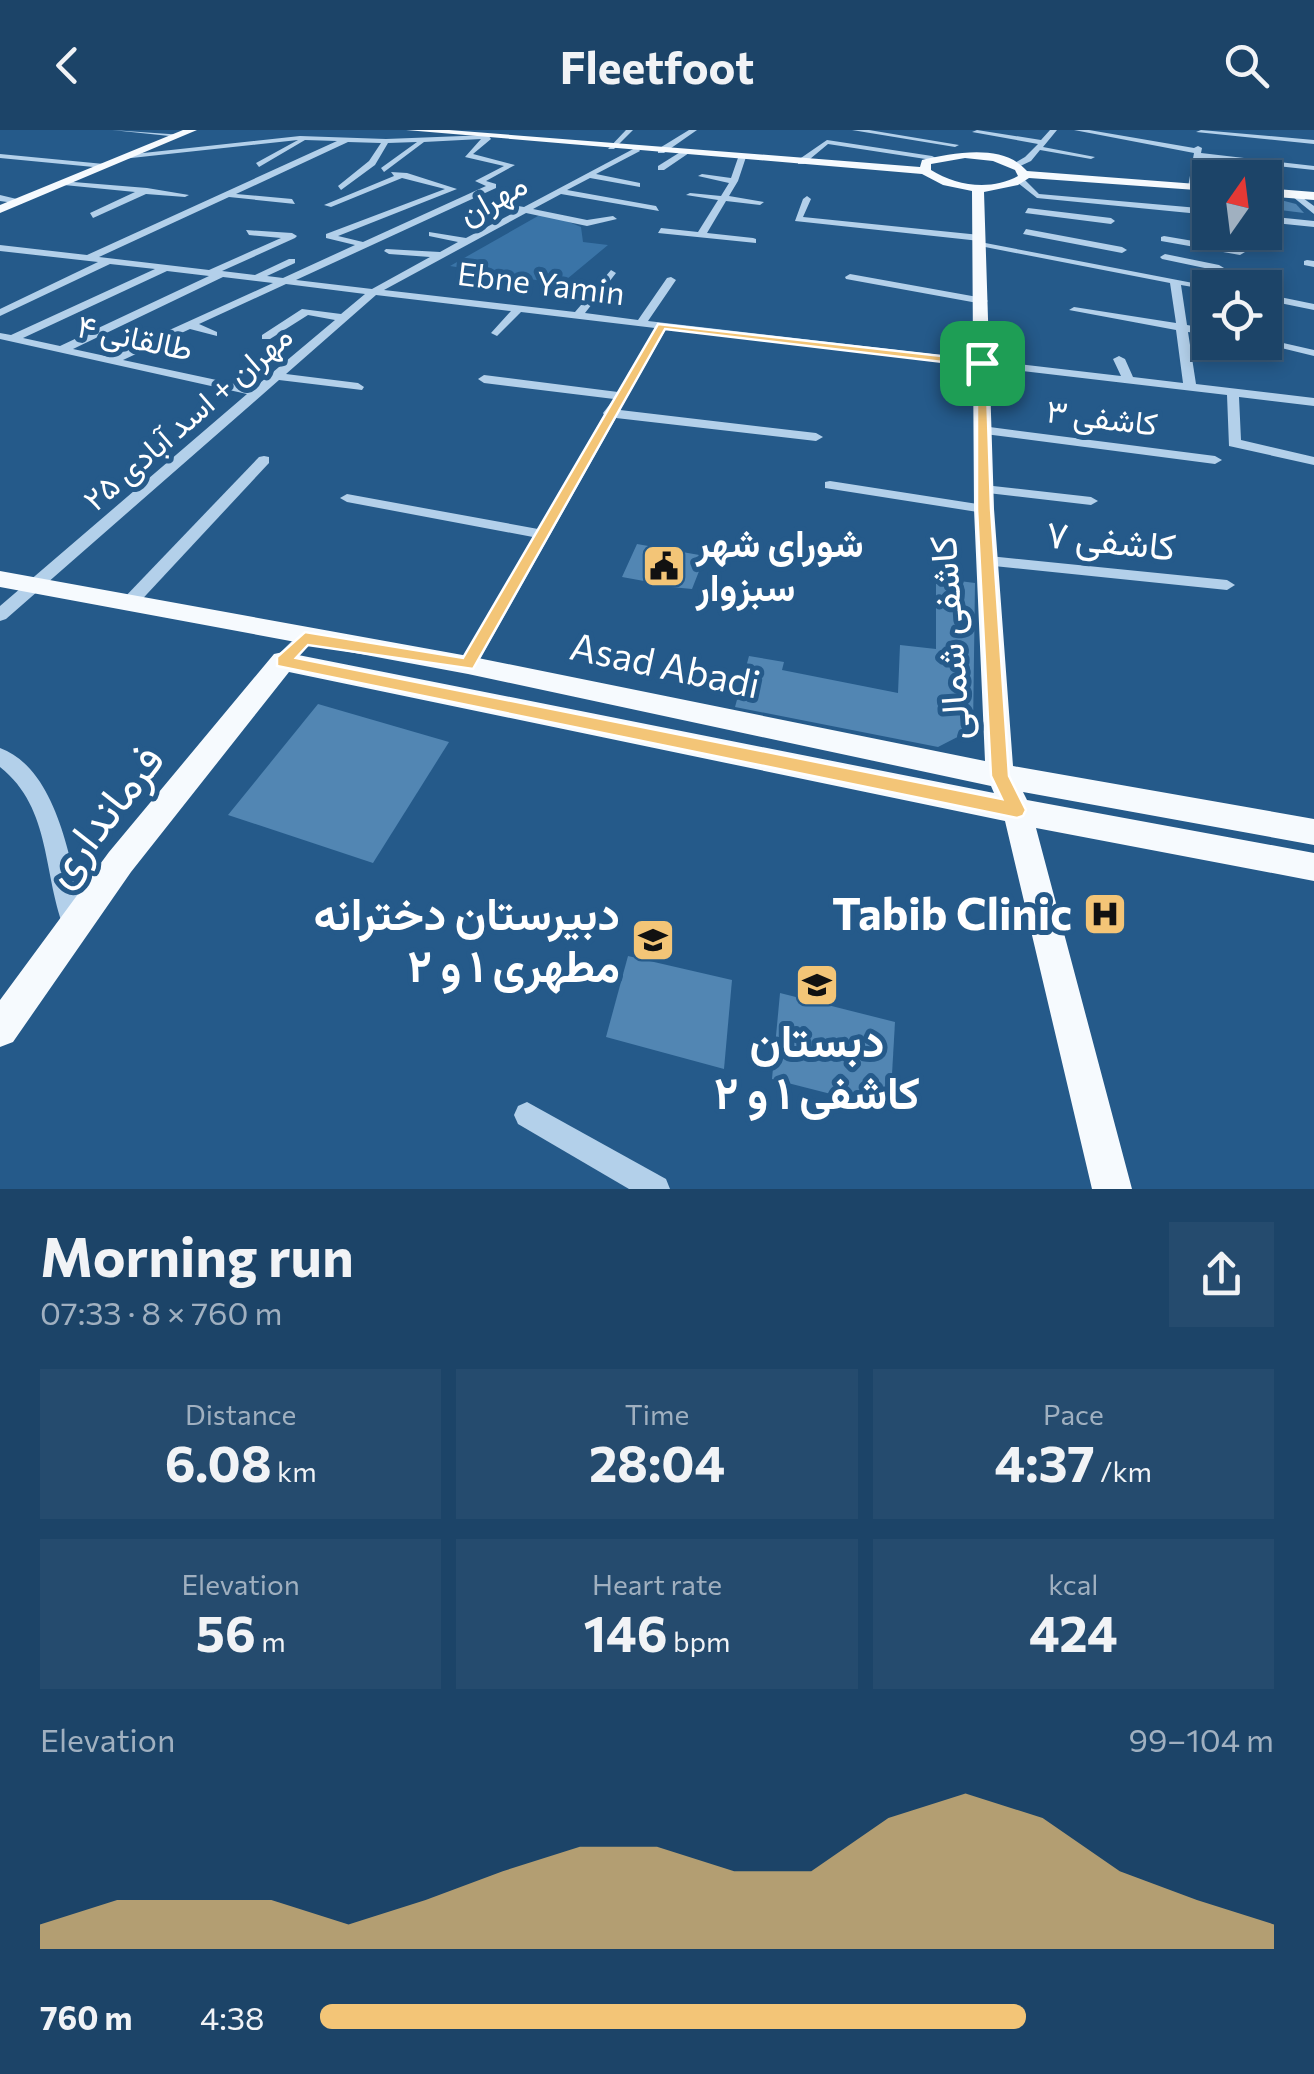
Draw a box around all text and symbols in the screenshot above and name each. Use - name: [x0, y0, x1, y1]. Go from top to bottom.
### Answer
- icon: back: [40, 38, 95, 93]
- text: Fleetfoot: [560, 38, 754, 93]
- icon: search: [1219, 38, 1274, 93]
- north arrow: [1192, 160, 1282, 250]
- map controls: [1192, 160, 1282, 360]
- street label: مهران: [451, 162, 534, 234]
- street label: Ebne Yamin: [455, 252, 627, 312]
- button: locate: [1192, 270, 1282, 360]
- street label: طالقانی ۴: [74, 304, 197, 369]
- street label: مهران + اسد آبادی ۲۵: [74, 315, 301, 520]
- pin: [940, 321, 1025, 406]
- icon: arrive: [955, 336, 1010, 391]
- street label: کاشفی ۳: [1044, 389, 1160, 444]
- street label: کاشفی ۷: [1044, 508, 1178, 571]
- place label: شورای شهر سبزوار: [695, 518, 864, 612]
- street label: کاشفی شمالی: [917, 534, 980, 742]
- public building icon: شورای شهر سبزوار: [641, 543, 687, 589]
- street label: Asad Abadi: [566, 621, 765, 707]
- street label: فرمانداری: [29, 732, 176, 897]
- place label: دبیرستان دخترانه مطهری ۱ و ۲: [313, 884, 620, 994]
- place label: Tabib Clinic: [832, 884, 1072, 939]
- hospital icon: Tabib Clinic: [1082, 891, 1128, 937]
- school or university icon: دبیرستان دخترانه مطهری ۱ و ۲: [630, 917, 676, 963]
- school or university icon: دبستان کاشفی ۱ و ۲: [794, 962, 840, 1008]
- place label: دبستان کاشفی ۱ و ۲: [714, 1011, 920, 1121]
- text: Morning run: [40, 1221, 354, 1288]
- button: share: [1169, 1222, 1274, 1327]
- text: 07:33 · 8 × 760 m: [40, 1292, 282, 1332]
- text: Distance: [185, 1397, 296, 1431]
- text: Time: [625, 1397, 689, 1431]
- text: Pace: [1043, 1397, 1104, 1431]
- text: 6.08: [165, 1431, 272, 1492]
- text: 28:04: [589, 1431, 725, 1492]
- text: 4:37: [995, 1431, 1095, 1492]
- text: km: [272, 1454, 317, 1488]
- text: /km: [1095, 1454, 1152, 1488]
- text: Elevation: [182, 1567, 300, 1601]
- text: Heart rate: [592, 1567, 722, 1601]
- text: kcal: [1048, 1567, 1098, 1601]
- text: 56: [196, 1601, 256, 1662]
- text: 146: [583, 1601, 668, 1662]
- text: 424: [1029, 1601, 1118, 1662]
- text: m: [256, 1624, 286, 1658]
- text: bpm: [668, 1624, 731, 1658]
- text: Elevation: [40, 1719, 175, 1759]
- text: 99–104 m: [1128, 1719, 1274, 1759]
- text: 760 m: [40, 1997, 132, 2037]
- text: 4:38: [200, 1997, 264, 2037]

